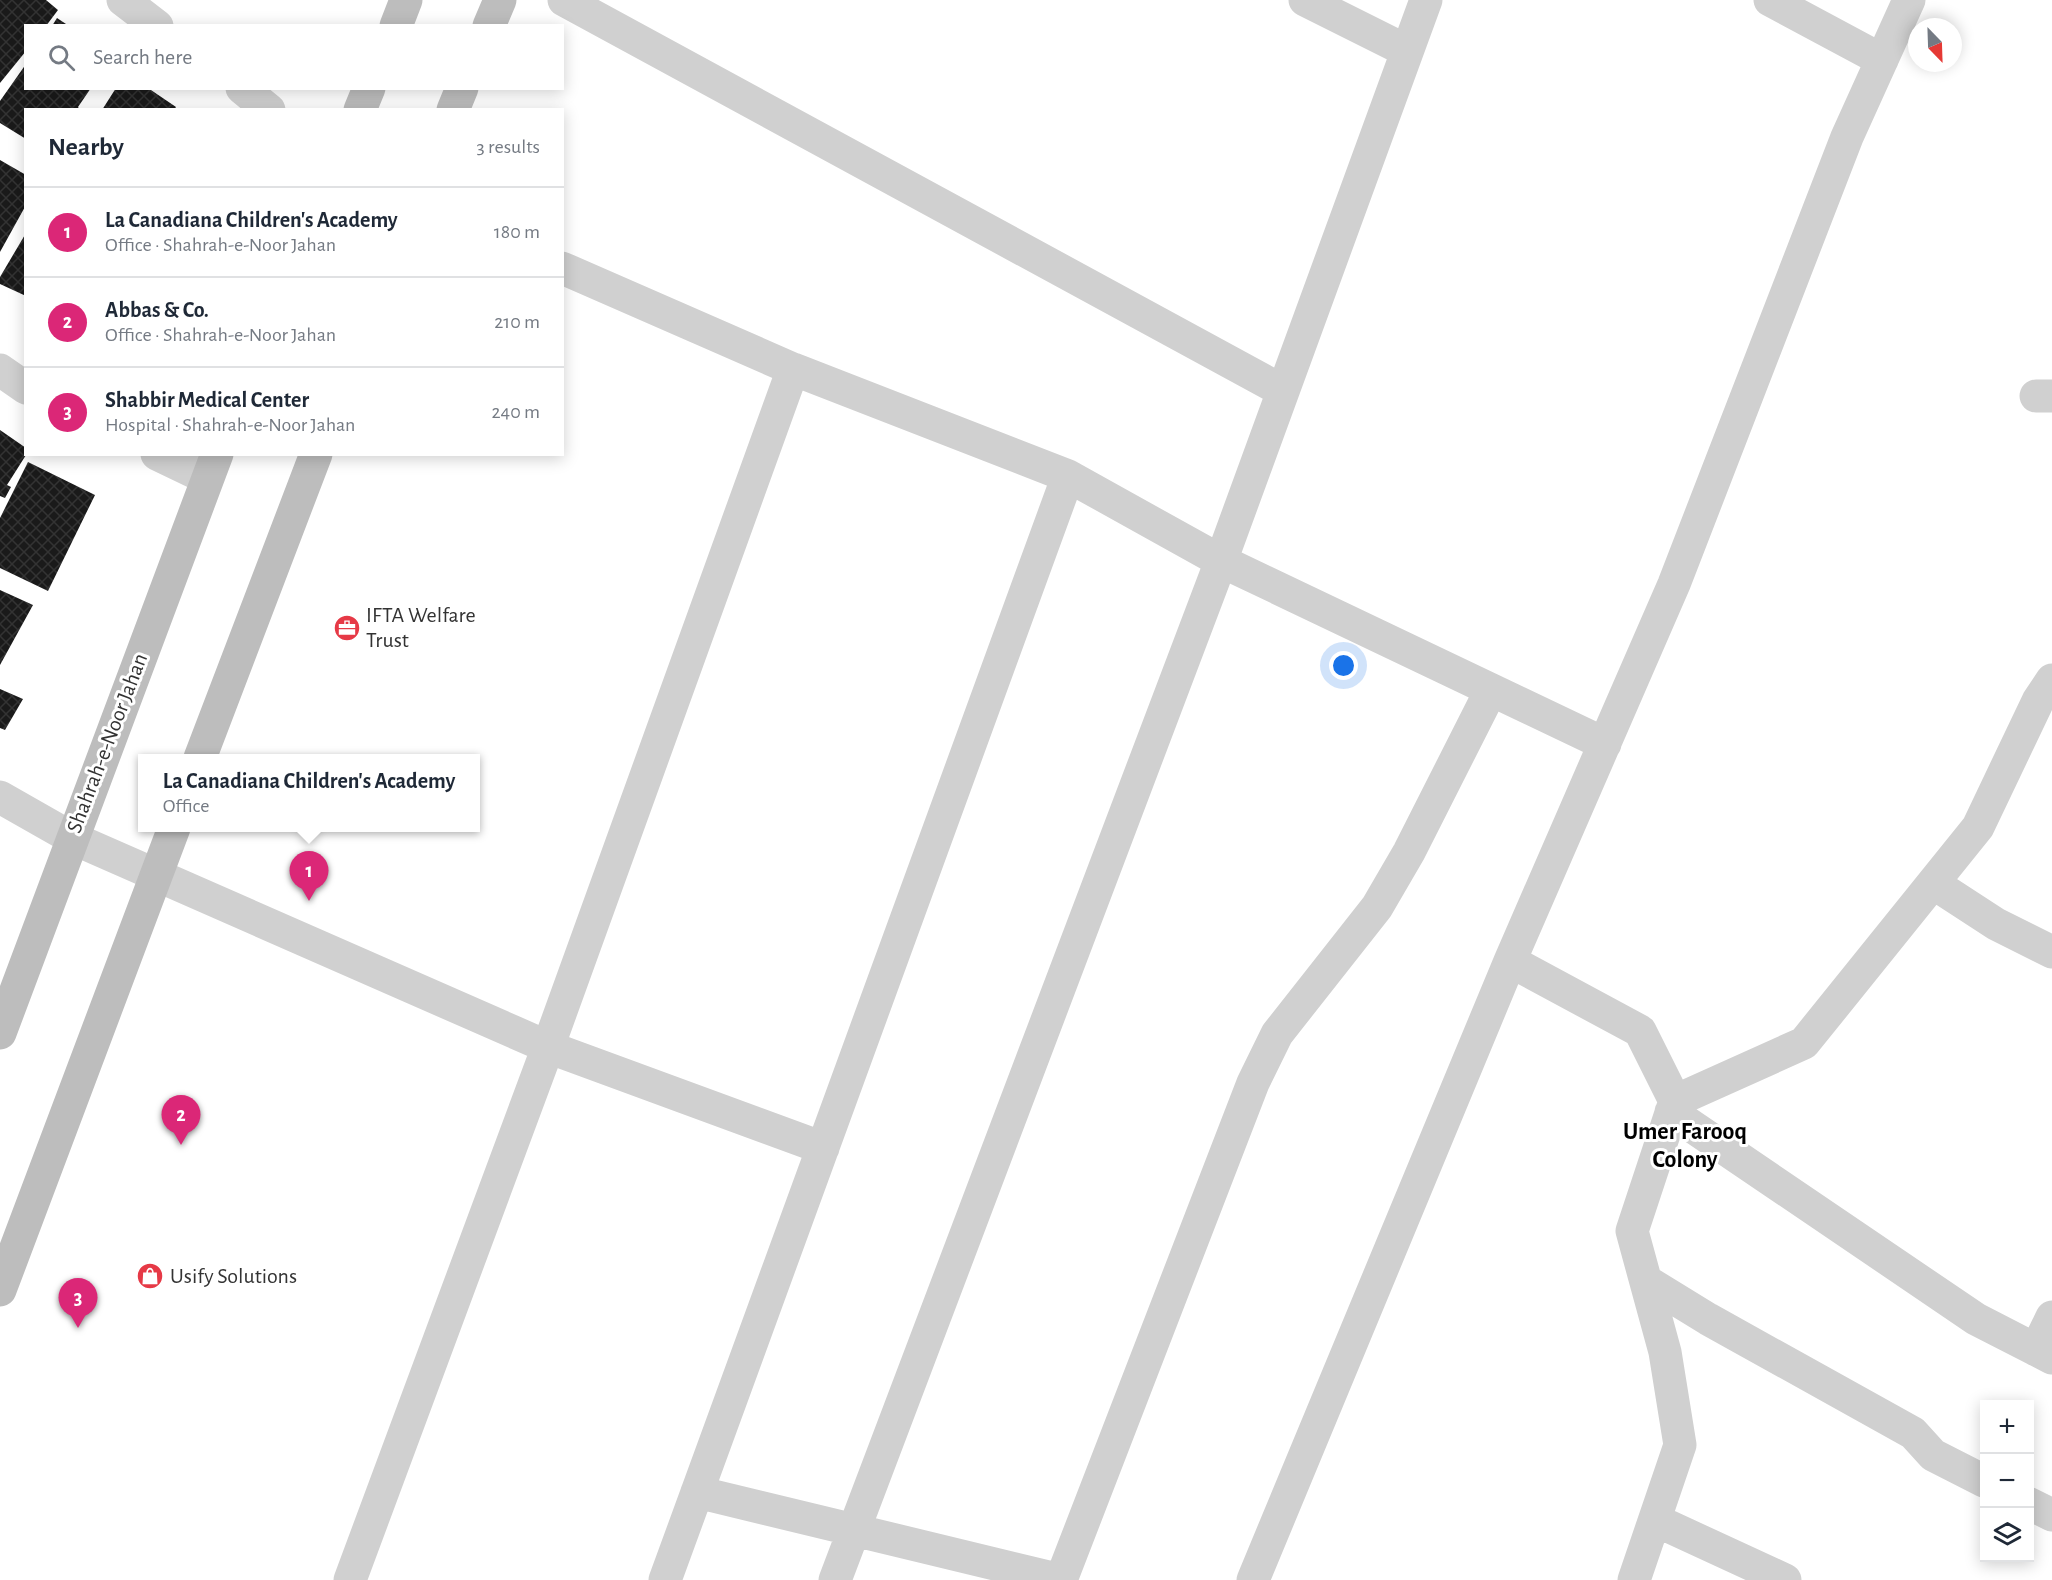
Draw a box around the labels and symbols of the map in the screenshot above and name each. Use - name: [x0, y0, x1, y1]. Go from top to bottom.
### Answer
- north arrow: [1908, 18, 1962, 72]
- place label: IFTA Welfare Trust: [366, 604, 476, 651]
- office icon: IFTA Welfare Trust: [332, 613, 362, 643]
- street label: Shahrah-e-Noor Jahan: [63, 650, 151, 836]
- your location: [1329, 651, 1358, 680]
- pin: 1: [290, 852, 328, 901]
- pin: 2: [162, 1096, 201, 1145]
- district label: Umer Farooq Colony: [1623, 1120, 1747, 1172]
- shop icon: Usify Solutions: [135, 1261, 165, 1291]
- place label: Usify Solutions: [170, 1265, 297, 1287]
- pin: 3: [58, 1278, 98, 1328]

